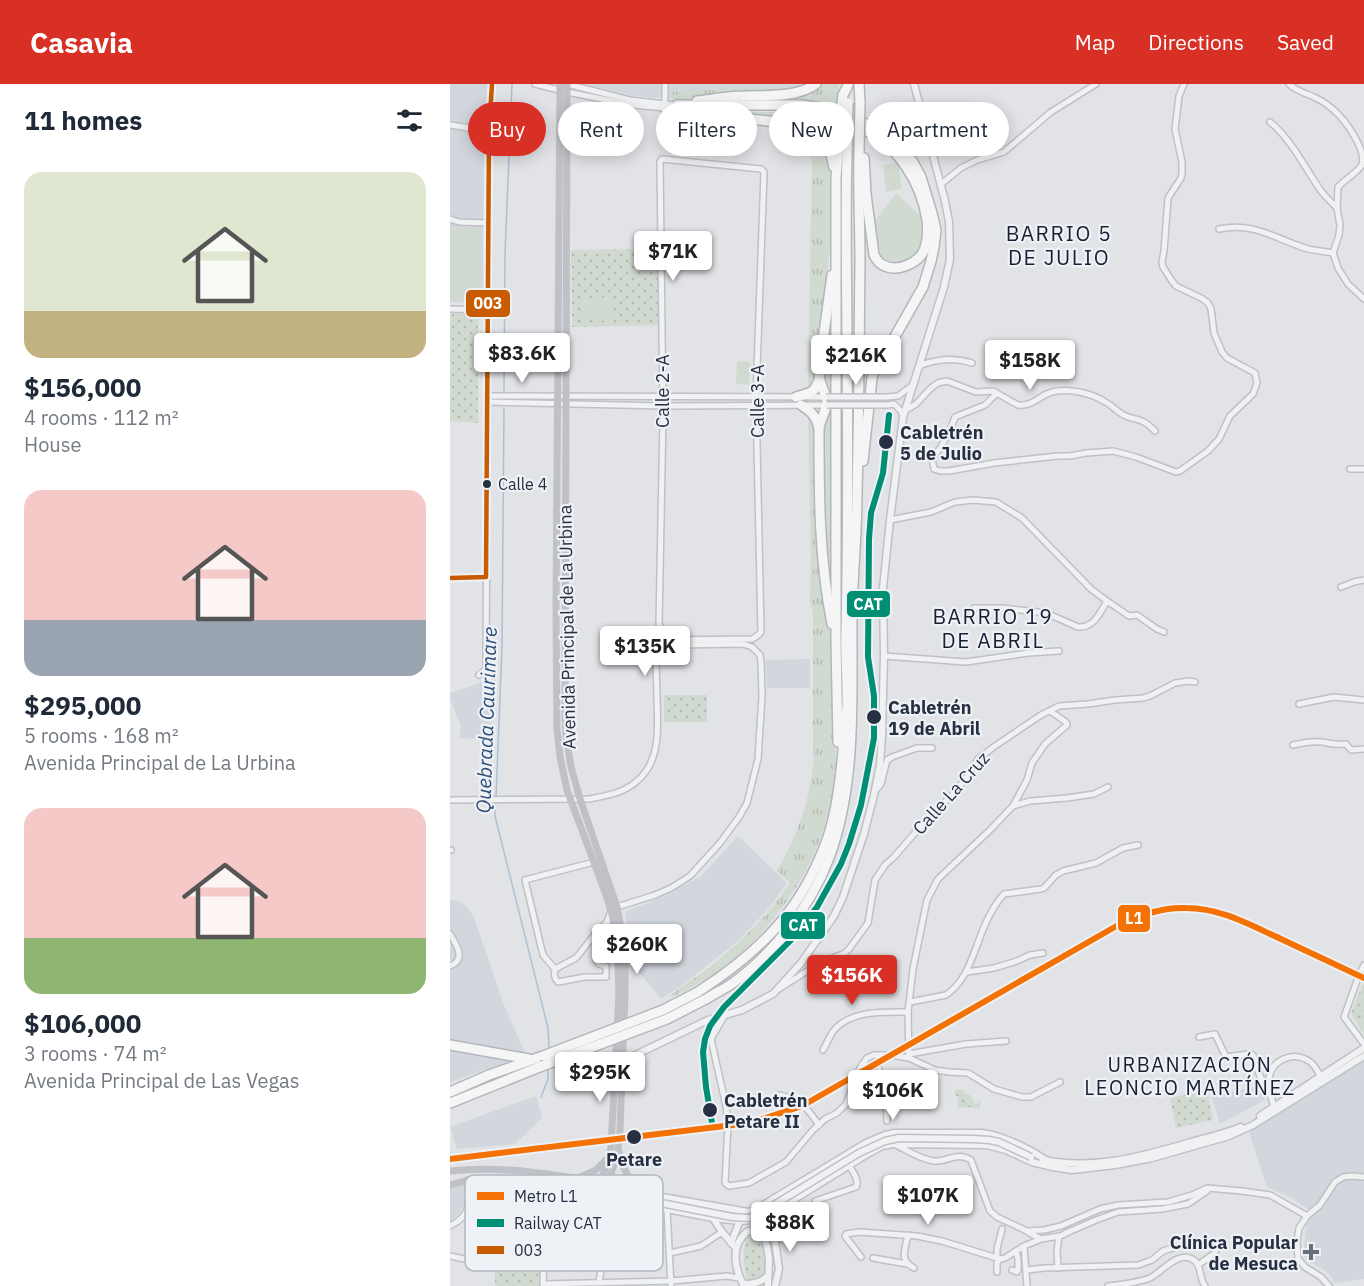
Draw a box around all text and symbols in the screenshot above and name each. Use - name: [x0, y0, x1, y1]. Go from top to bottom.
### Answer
- text: Casavia: [30, 24, 133, 61]
- text: Map: [1075, 28, 1115, 56]
- text: Directions: [1148, 28, 1244, 56]
- text: Saved: [1277, 28, 1334, 56]
- chip: Buy: [468, 102, 546, 156]
- chip: Rent: [558, 102, 644, 156]
- chip: Filters: [656, 102, 757, 156]
- chip: New: [769, 102, 854, 156]
- chip: Apartment: [866, 102, 1009, 156]
- text: 11 homes: [24, 103, 142, 137]
- icon: filters: [393, 104, 426, 137]
- icon: home: [171, 211, 279, 319]
- district label: BARRIO 5 DE JULIO: [1006, 219, 1112, 271]
- pin: $71K: [637, 231, 709, 282]
- text: $71K: [648, 237, 698, 264]
- line badge: 003: [465, 289, 511, 318]
- text: 003: [474, 293, 502, 313]
- pin: $83.6K: [473, 333, 571, 384]
- pin: $216K: [814, 335, 898, 386]
- text: $83.6K: [488, 339, 556, 366]
- pin: $158K: [988, 340, 1072, 391]
- text: $216K: [825, 341, 887, 368]
- text: $158K: [999, 346, 1061, 373]
- street label: Calle 2-A: [651, 354, 674, 428]
- street label: Calle 3-A: [746, 364, 769, 438]
- text: $156,000: [24, 370, 141, 404]
- text: 4 rooms · 112 m²: [24, 404, 179, 431]
- place label: Cabletrén 5 de Julio: [900, 421, 983, 465]
- text: House: [24, 431, 81, 458]
- marker: Cabletrén 5 de Julio: [877, 433, 895, 451]
- place label: Calle 4: [498, 474, 547, 494]
- marker: Calle 4: [481, 478, 493, 490]
- street label: Avenida Principal de La Urbina: [553, 504, 581, 749]
- icon: home: [171, 529, 279, 637]
- line badge: CAT: [846, 590, 891, 618]
- text: CAT: [853, 594, 883, 614]
- district label: BARRIO 19 DE ABRIL: [933, 602, 1053, 654]
- water label: Quebrada Caurimare: [469, 626, 503, 814]
- pin: $135K: [603, 626, 687, 677]
- text: $135K: [614, 632, 676, 659]
- text: $295,000: [24, 688, 141, 722]
- place label: Cabletrén 19 de Abril: [888, 696, 981, 740]
- marker: Cabletrén 19 de Abril: [865, 708, 883, 726]
- text: 5 rooms · 168 m²: [24, 722, 179, 749]
- street label: Calle La Cruz: [908, 747, 994, 839]
- text: Avenida Principal de La Urbina: [24, 749, 296, 776]
- icon: home: [171, 847, 279, 955]
- line badge: L1: [1117, 904, 1151, 933]
- text: L1: [1125, 908, 1143, 928]
- line badge: CAT: [780, 911, 826, 940]
- text: CAT: [788, 915, 818, 935]
- pin: $260K: [595, 924, 679, 975]
- text: $260K: [606, 930, 668, 957]
- pin: $156K: [810, 955, 894, 1006]
- text: $156K: [821, 961, 883, 988]
- text: $106,000: [24, 1006, 141, 1040]
- text: 3 rooms · 74 m²: [24, 1040, 167, 1067]
- district label: URBANIZACIÓN LEONCIO MARTÍNEZ: [1084, 1051, 1296, 1101]
- pin: $295K: [558, 1052, 642, 1103]
- text: $295K: [569, 1058, 631, 1085]
- text: Avenida Principal de Las Vegas: [24, 1067, 299, 1094]
- pin: $106K: [851, 1070, 935, 1121]
- text: $106K: [862, 1076, 924, 1103]
- place label: Cabletrén Petare II: [724, 1089, 807, 1133]
- marker: Cabletrén Petare II: [701, 1101, 719, 1119]
- marker: Petare: [625, 1128, 643, 1146]
- place label: Petare: [606, 1148, 662, 1171]
- legend: [465, 1175, 663, 1271]
- pin: $107K: [886, 1175, 970, 1226]
- text: $107K: [897, 1181, 959, 1208]
- text: Metro L1: [514, 1186, 578, 1206]
- pin: $88K: [754, 1202, 826, 1253]
- text: $88K: [765, 1208, 815, 1235]
- text: Railway CAT: [514, 1213, 602, 1233]
- place label: Clínica Popular de Mesuca: [1170, 1231, 1298, 1275]
- text: 003: [514, 1240, 543, 1260]
- marker: Clínica Popular de Mesuca: [1302, 1243, 1320, 1261]

